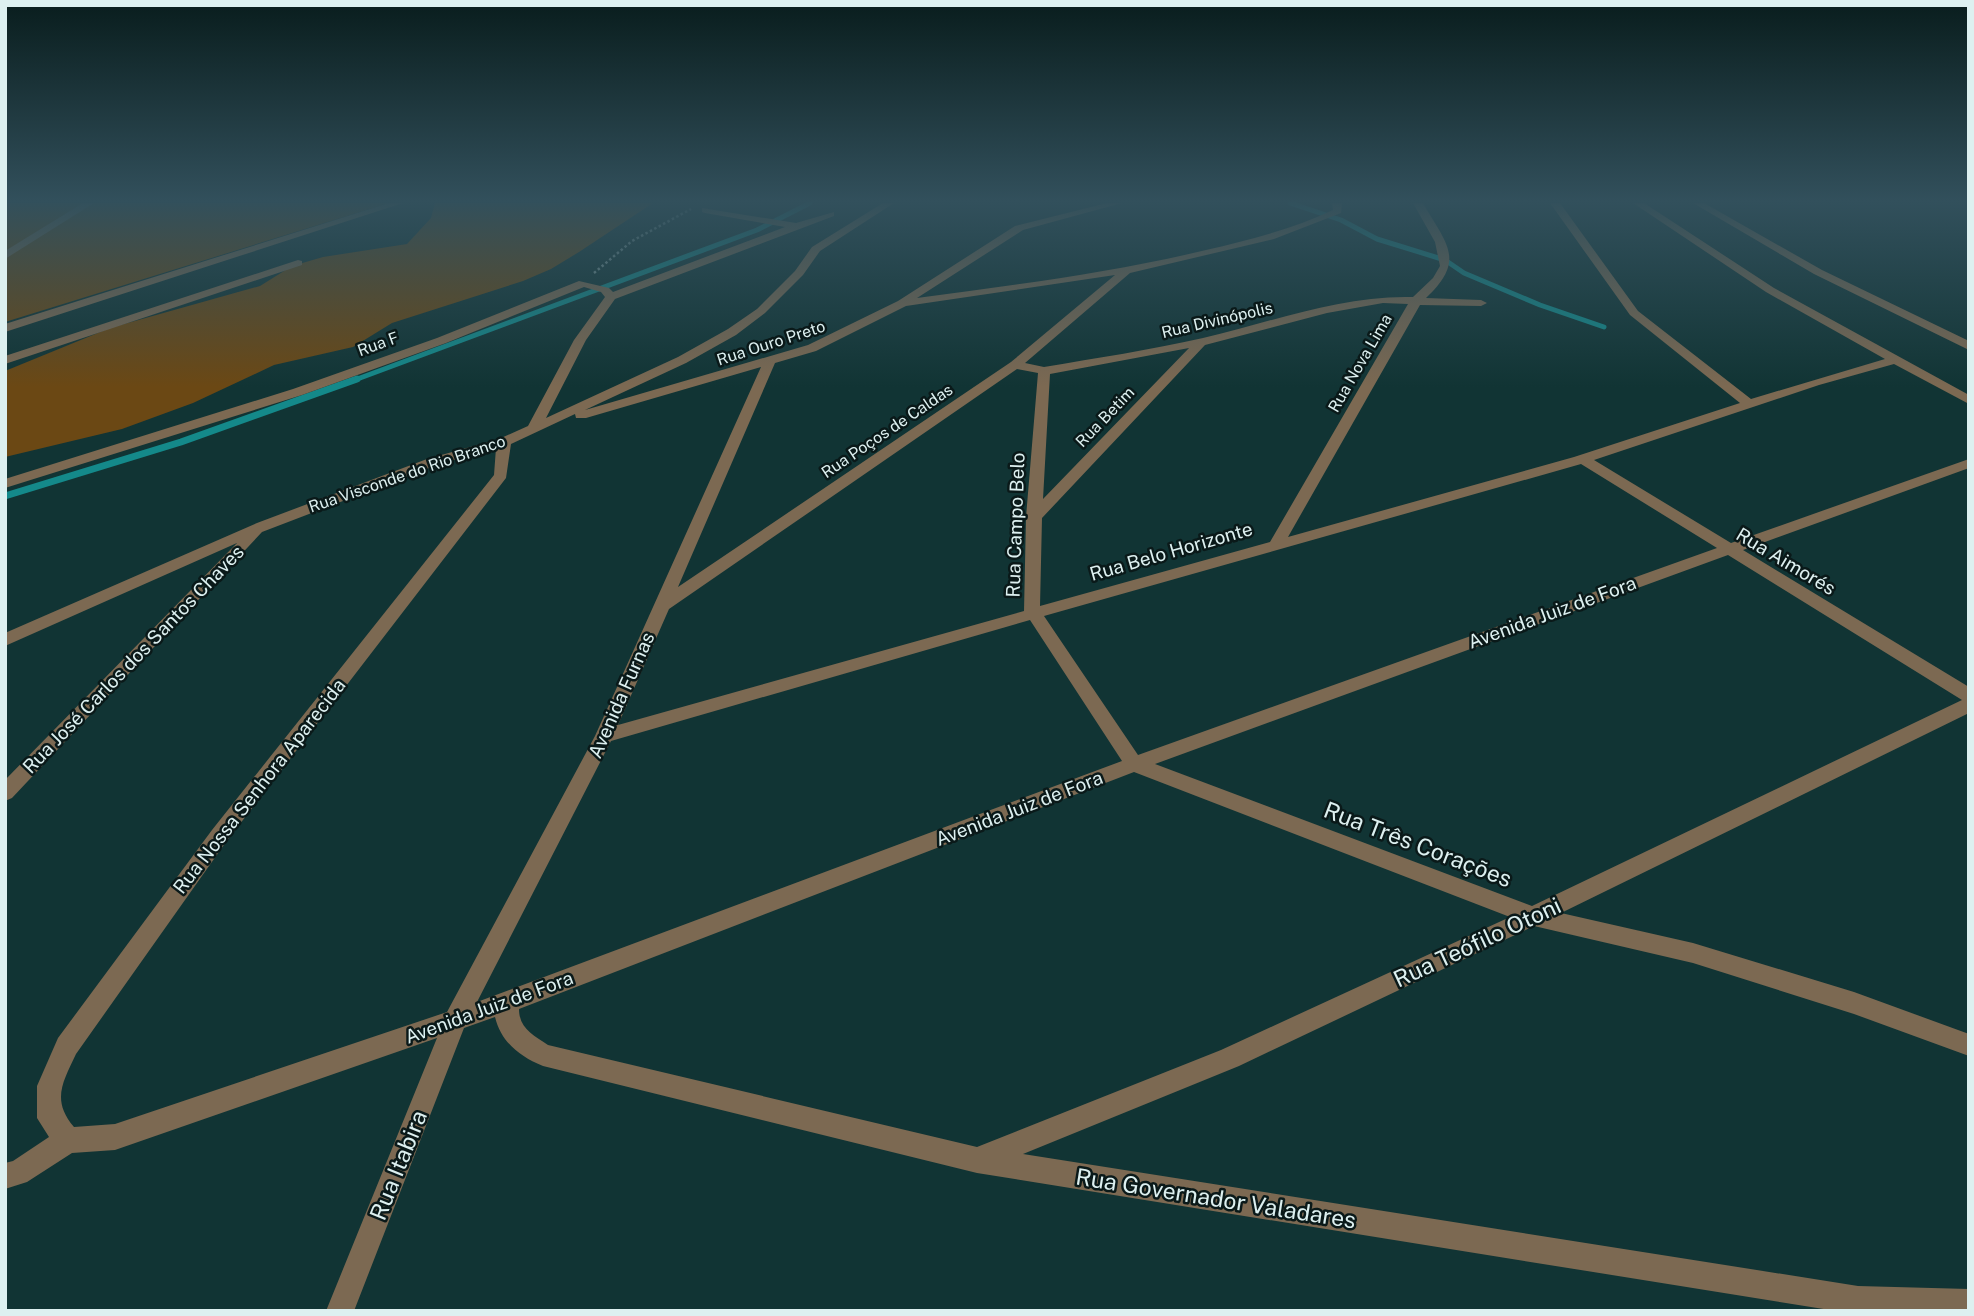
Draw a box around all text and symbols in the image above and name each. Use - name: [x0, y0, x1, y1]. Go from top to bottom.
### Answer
- street label: Rua Divinópolis: [1160, 298, 1274, 342]
- street label: Rua Nova Lima: [1324, 311, 1396, 415]
- street label: Rua Ouro Preto: [714, 317, 828, 369]
- street label: Rua F: [355, 328, 401, 360]
- street label: Rua Poços de Caldas: [818, 380, 956, 482]
- street label: Rua Betim: [1072, 383, 1138, 451]
- street label: Rua Visconde do Rio Branco: [306, 431, 508, 517]
- street label: Rua Campo Belo: [1001, 452, 1029, 598]
- street label: Rua Belo Horizonte: [1087, 517, 1255, 585]
- street label: Rua Aimorés: [1732, 523, 1840, 599]
- street label: Rua José Carlos dos Santos Chaves: [18, 540, 248, 778]
- street label: Avenida Juiz de Fora: [1465, 571, 1639, 653]
- street label: Avenida Furnas: [583, 629, 659, 761]
- street label: Rua Nossa Senhora Aparecida: [168, 674, 350, 898]
- street label: Avenida Juiz de Fora: [932, 766, 1106, 850]
- street label: Rua Três Corações: [1320, 796, 1516, 892]
- street label: Rua Teófilo Otoni: [1389, 891, 1565, 993]
- street label: Avenida Juiz de Fora: [402, 966, 576, 1048]
- street label: Rua Itabira: [364, 1106, 432, 1224]
- street label: Rua Governador Valadares: [1074, 1163, 1358, 1233]

